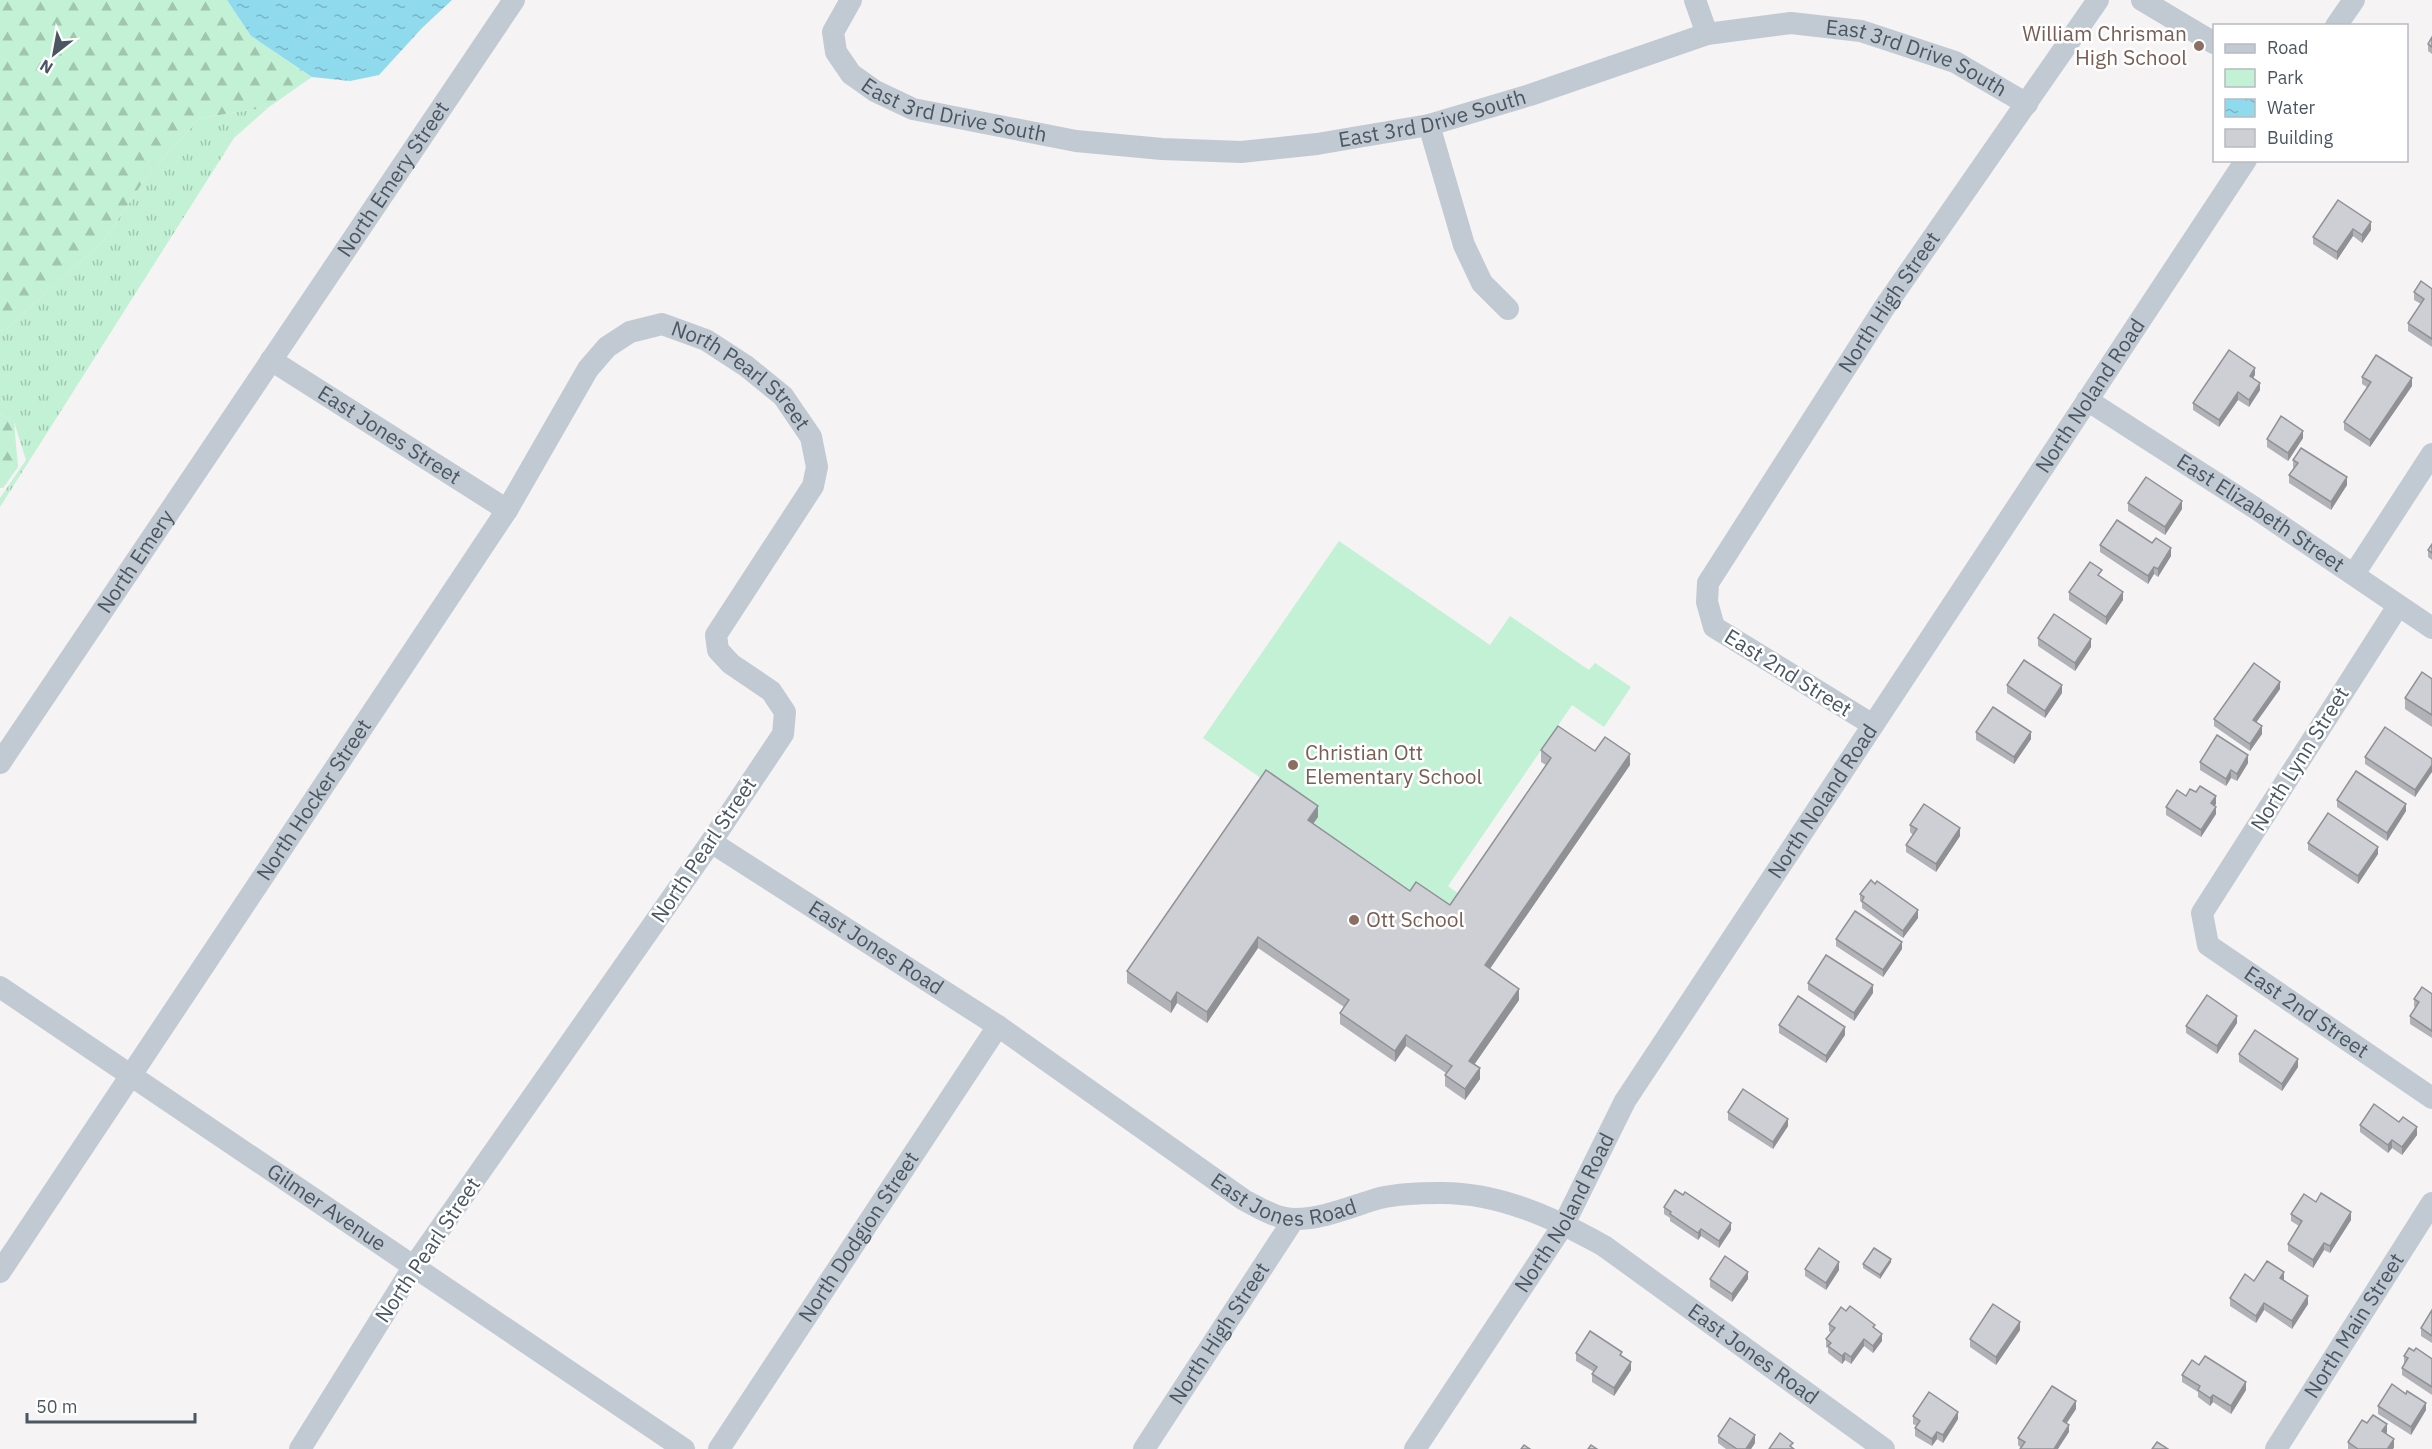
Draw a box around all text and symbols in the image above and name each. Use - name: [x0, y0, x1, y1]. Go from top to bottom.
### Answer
- street label: East 3rd Drive South: [1824, 12, 2012, 102]
- place label: William Chrisman High School: [2022, 19, 2187, 71]
- north arrow: [24, 24, 84, 84]
- legend: [2213, 24, 2408, 162]
- text: Road: [2267, 36, 2308, 59]
- marker: William Chrisman High School: [2192, 39, 2206, 53]
- text: N: [36, 55, 56, 78]
- text: Park: [2267, 66, 2304, 89]
- street label: East 3rd Drive South: [856, 71, 1049, 148]
- street label: East 3rd Drive South: [1336, 82, 1529, 153]
- street label: North Emery Street: [330, 95, 455, 262]
- text: Water: [2267, 96, 2316, 119]
- text: Building: [2267, 126, 2334, 149]
- street label: North High Street: [1831, 226, 1946, 378]
- street label: North Noland Road: [2028, 313, 2151, 478]
- street label: North Pearl Street: [668, 314, 817, 435]
- street label: East Jones Street: [313, 378, 467, 490]
- street label: East Elizabeth Street: [2172, 446, 2350, 578]
- street label: North Emery: [90, 503, 180, 618]
- street label: East 2nd Street: [1720, 622, 1857, 722]
- street label: North Lynn Street: [2243, 681, 2355, 836]
- street label: North Hocker Street: [249, 713, 377, 886]
- street label: North Noland Road: [1761, 718, 1883, 884]
- place label: Christian Ott Elementary School: [1305, 738, 1482, 790]
- marker: Christian Ott Elementary School: [1286, 758, 1300, 772]
- street label: North Pearl Street: [644, 771, 762, 928]
- street label: East Jones Road: [804, 893, 949, 1001]
- place label: Ott School: [1366, 905, 1465, 933]
- marker: Ott School: [1347, 913, 1361, 927]
- street label: East 2nd Street: [2239, 959, 2375, 1064]
- street label: North Noland Road: [1507, 1128, 1620, 1298]
- street label: North Dodgion Street: [791, 1145, 925, 1327]
- street label: Gilmer Avenue: [262, 1156, 392, 1257]
- street label: East Jones Road: [1206, 1166, 1360, 1232]
- street label: North Pearl Street: [368, 1171, 486, 1328]
- street label: North Main Street: [2297, 1247, 2410, 1403]
- street label: North High Street: [1162, 1256, 1275, 1409]
- street label: East Jones Road: [1683, 1296, 1825, 1410]
- scale bar: [27, 1386, 195, 1424]
- text: 50 m: [36, 1395, 78, 1418]

